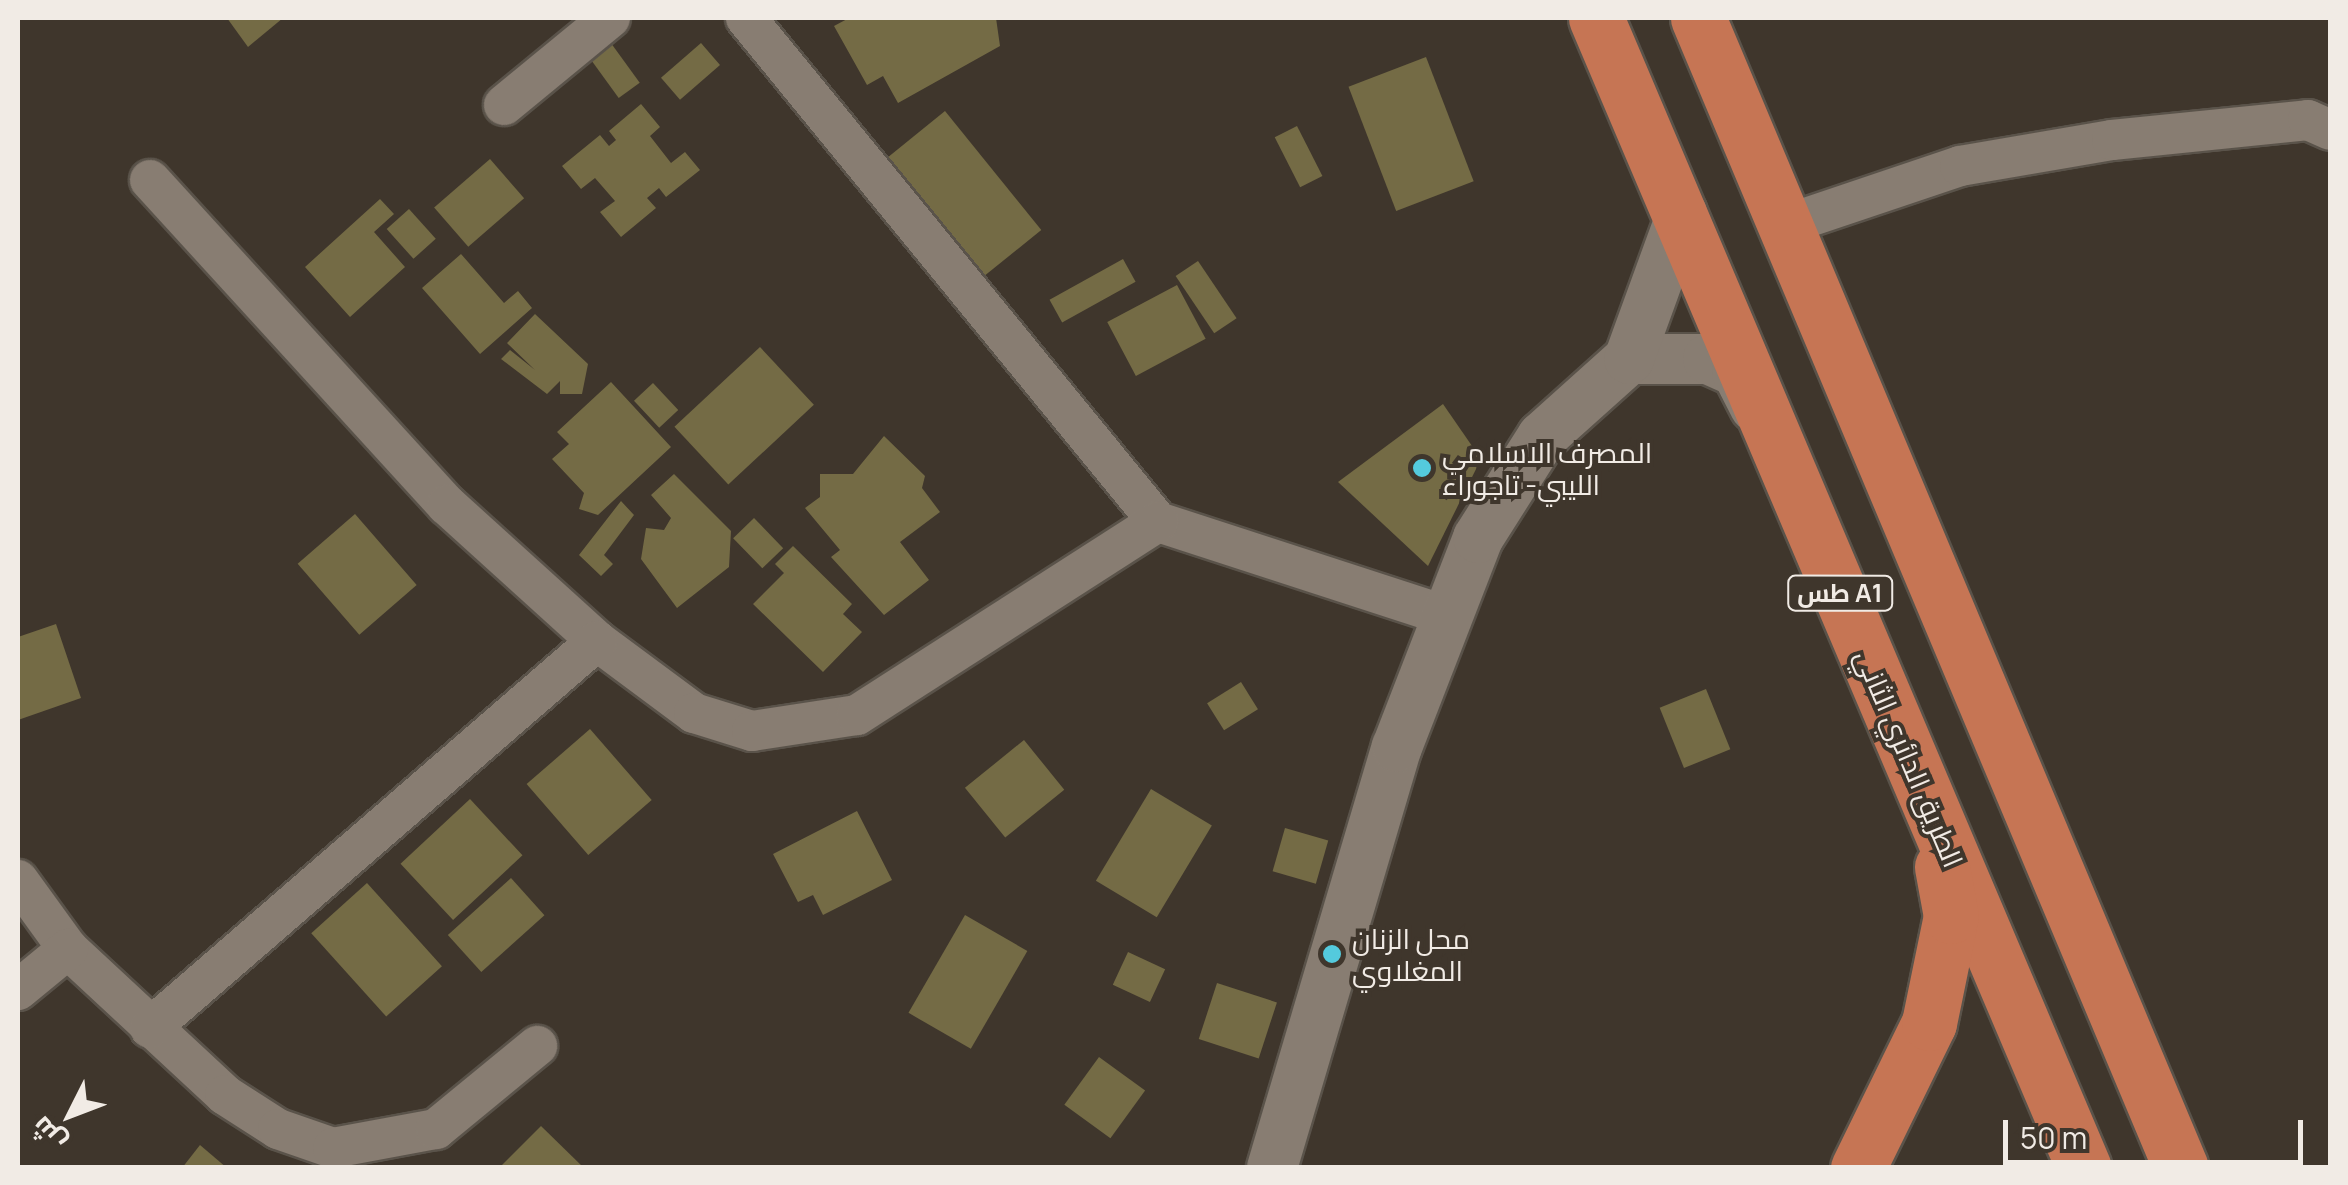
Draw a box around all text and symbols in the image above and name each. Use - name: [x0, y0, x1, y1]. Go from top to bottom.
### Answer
- place label: المصرف الاسلامي الليبي- تاجوراء: [1442, 435, 1652, 501]
- marker: المصرف الاسلامي الليبي- تاجوراء: [1411, 457, 1433, 479]
- road number: طس A1: [1785, 573, 1895, 613]
- street label: الطريق الدائري الثاني: [1849, 644, 1971, 872]
- place label: محل الزنان المغلاوي: [1352, 921, 1470, 987]
- marker: محل الزنان المغلاوي: [1321, 943, 1343, 965]
- north arrow: [20, 1065, 120, 1165]
- scale bar: [2008, 1100, 2308, 1162]
- text: ش: [22, 1109, 74, 1161]
- text: 50 m: [2020, 1117, 2087, 1158]

